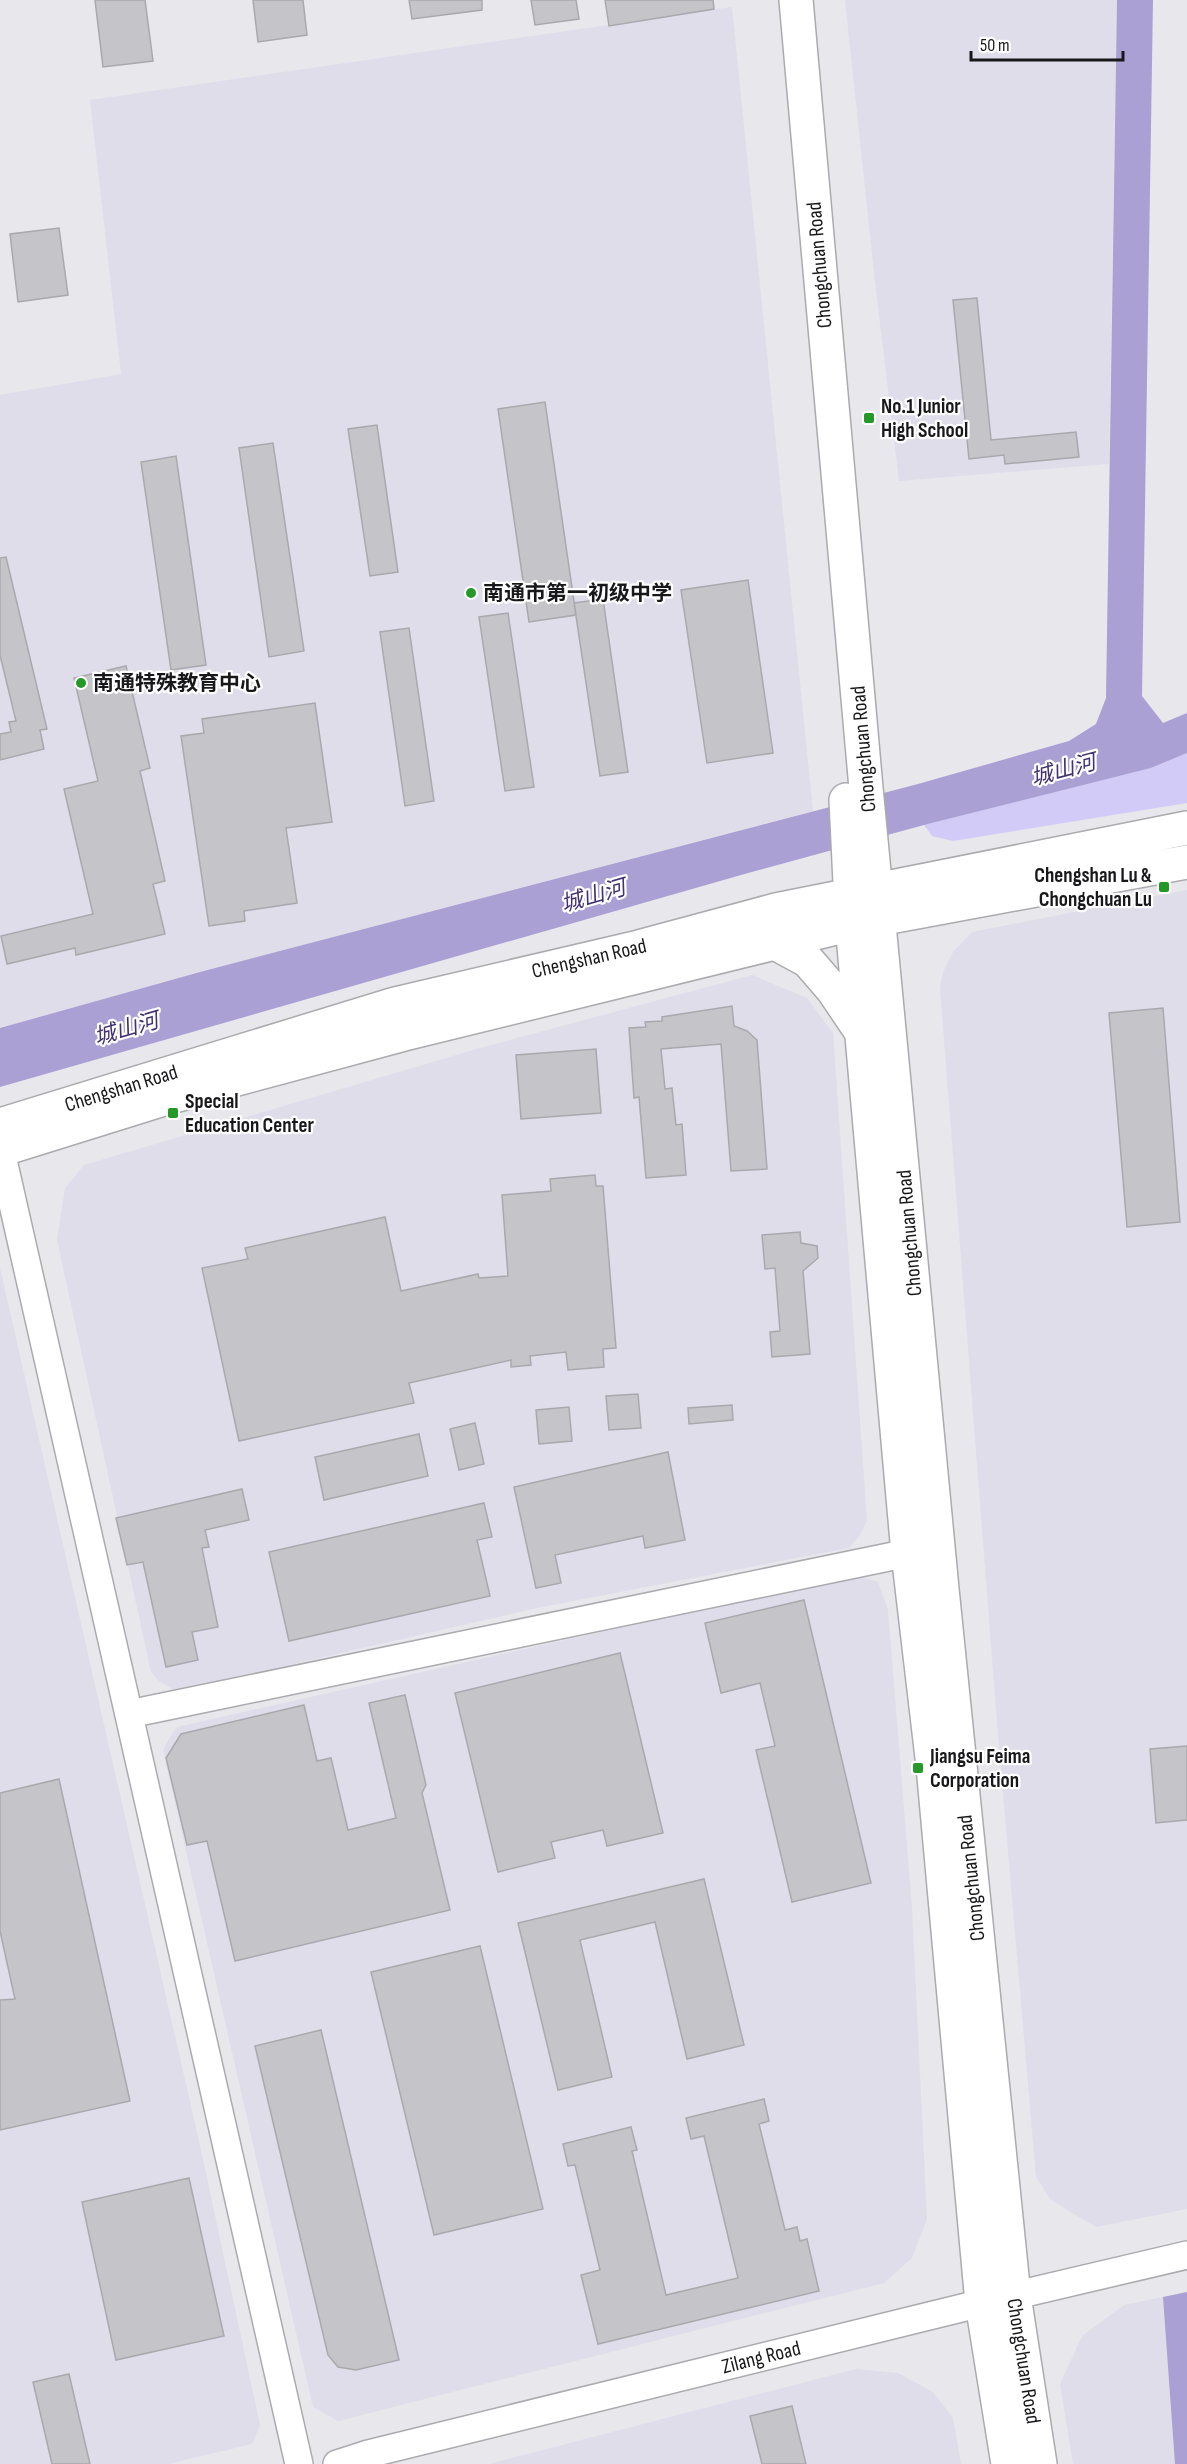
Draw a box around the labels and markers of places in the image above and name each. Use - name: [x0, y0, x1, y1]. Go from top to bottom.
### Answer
- place label: No.1 Junior High School: [881, 394, 968, 443]
- marker: No.1 Junior High School: [862, 411, 876, 425]
- place label: 南通市第一初级中学: [483, 581, 672, 606]
- marker: 南通市第一初级中学: [464, 586, 478, 600]
- place label: 南通特殊教育中心: [93, 671, 261, 696]
- marker: 南通特殊教育中心: [74, 676, 88, 690]
- place label: Chengshan Lu & Chongchuan Lu: [1034, 863, 1152, 912]
- marker: Chengshan Lu & Chongchuan Lu: [1157, 880, 1171, 894]
- place label: Special Education Center: [185, 1089, 314, 1138]
- marker: Special Education Center: [166, 1106, 180, 1120]
- place label: Jiangsu Feima Corporation: [929, 1744, 1030, 1793]
- marker: Jiangsu Feima Corporation: [911, 1761, 925, 1775]

